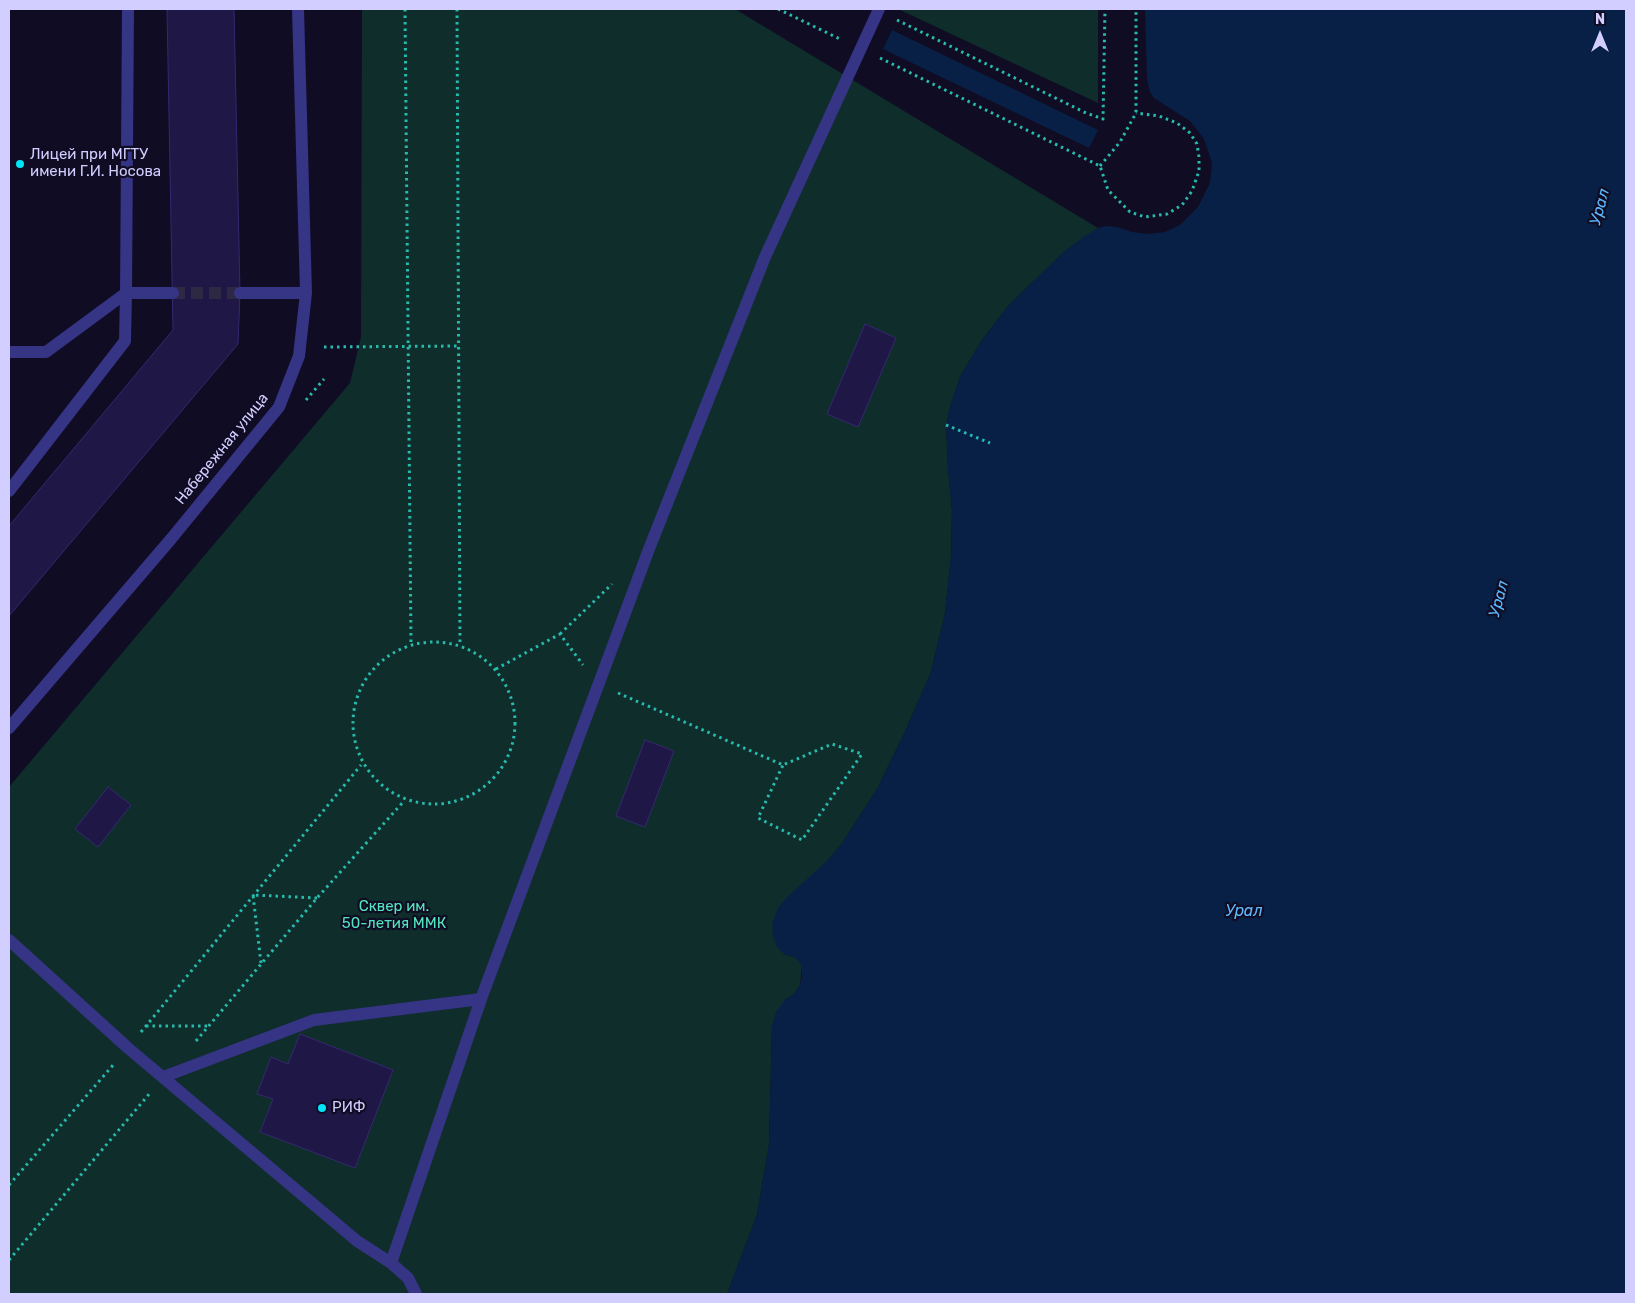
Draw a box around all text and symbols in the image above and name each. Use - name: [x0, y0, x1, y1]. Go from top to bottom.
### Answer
- north arrow: [1575, 10, 1625, 60]
- text: N: [1595, 11, 1605, 28]
- place label: Лицей при МГТУ имени Г.И. Носова: [30, 146, 161, 181]
- marker: Лицей при МГТУ имени Г.И. Носова: [14, 158, 26, 170]
- water label: Урал: [1586, 187, 1614, 227]
- street label: Набережная улица: [172, 390, 272, 508]
- water label: Урал: [1485, 579, 1513, 619]
- park label: Сквер им. 50-летия ММК: [342, 898, 446, 933]
- water label: Урал: [1226, 901, 1262, 921]
- place label: РИФ: [332, 1099, 366, 1117]
- marker: РИФ: [316, 1102, 328, 1114]

